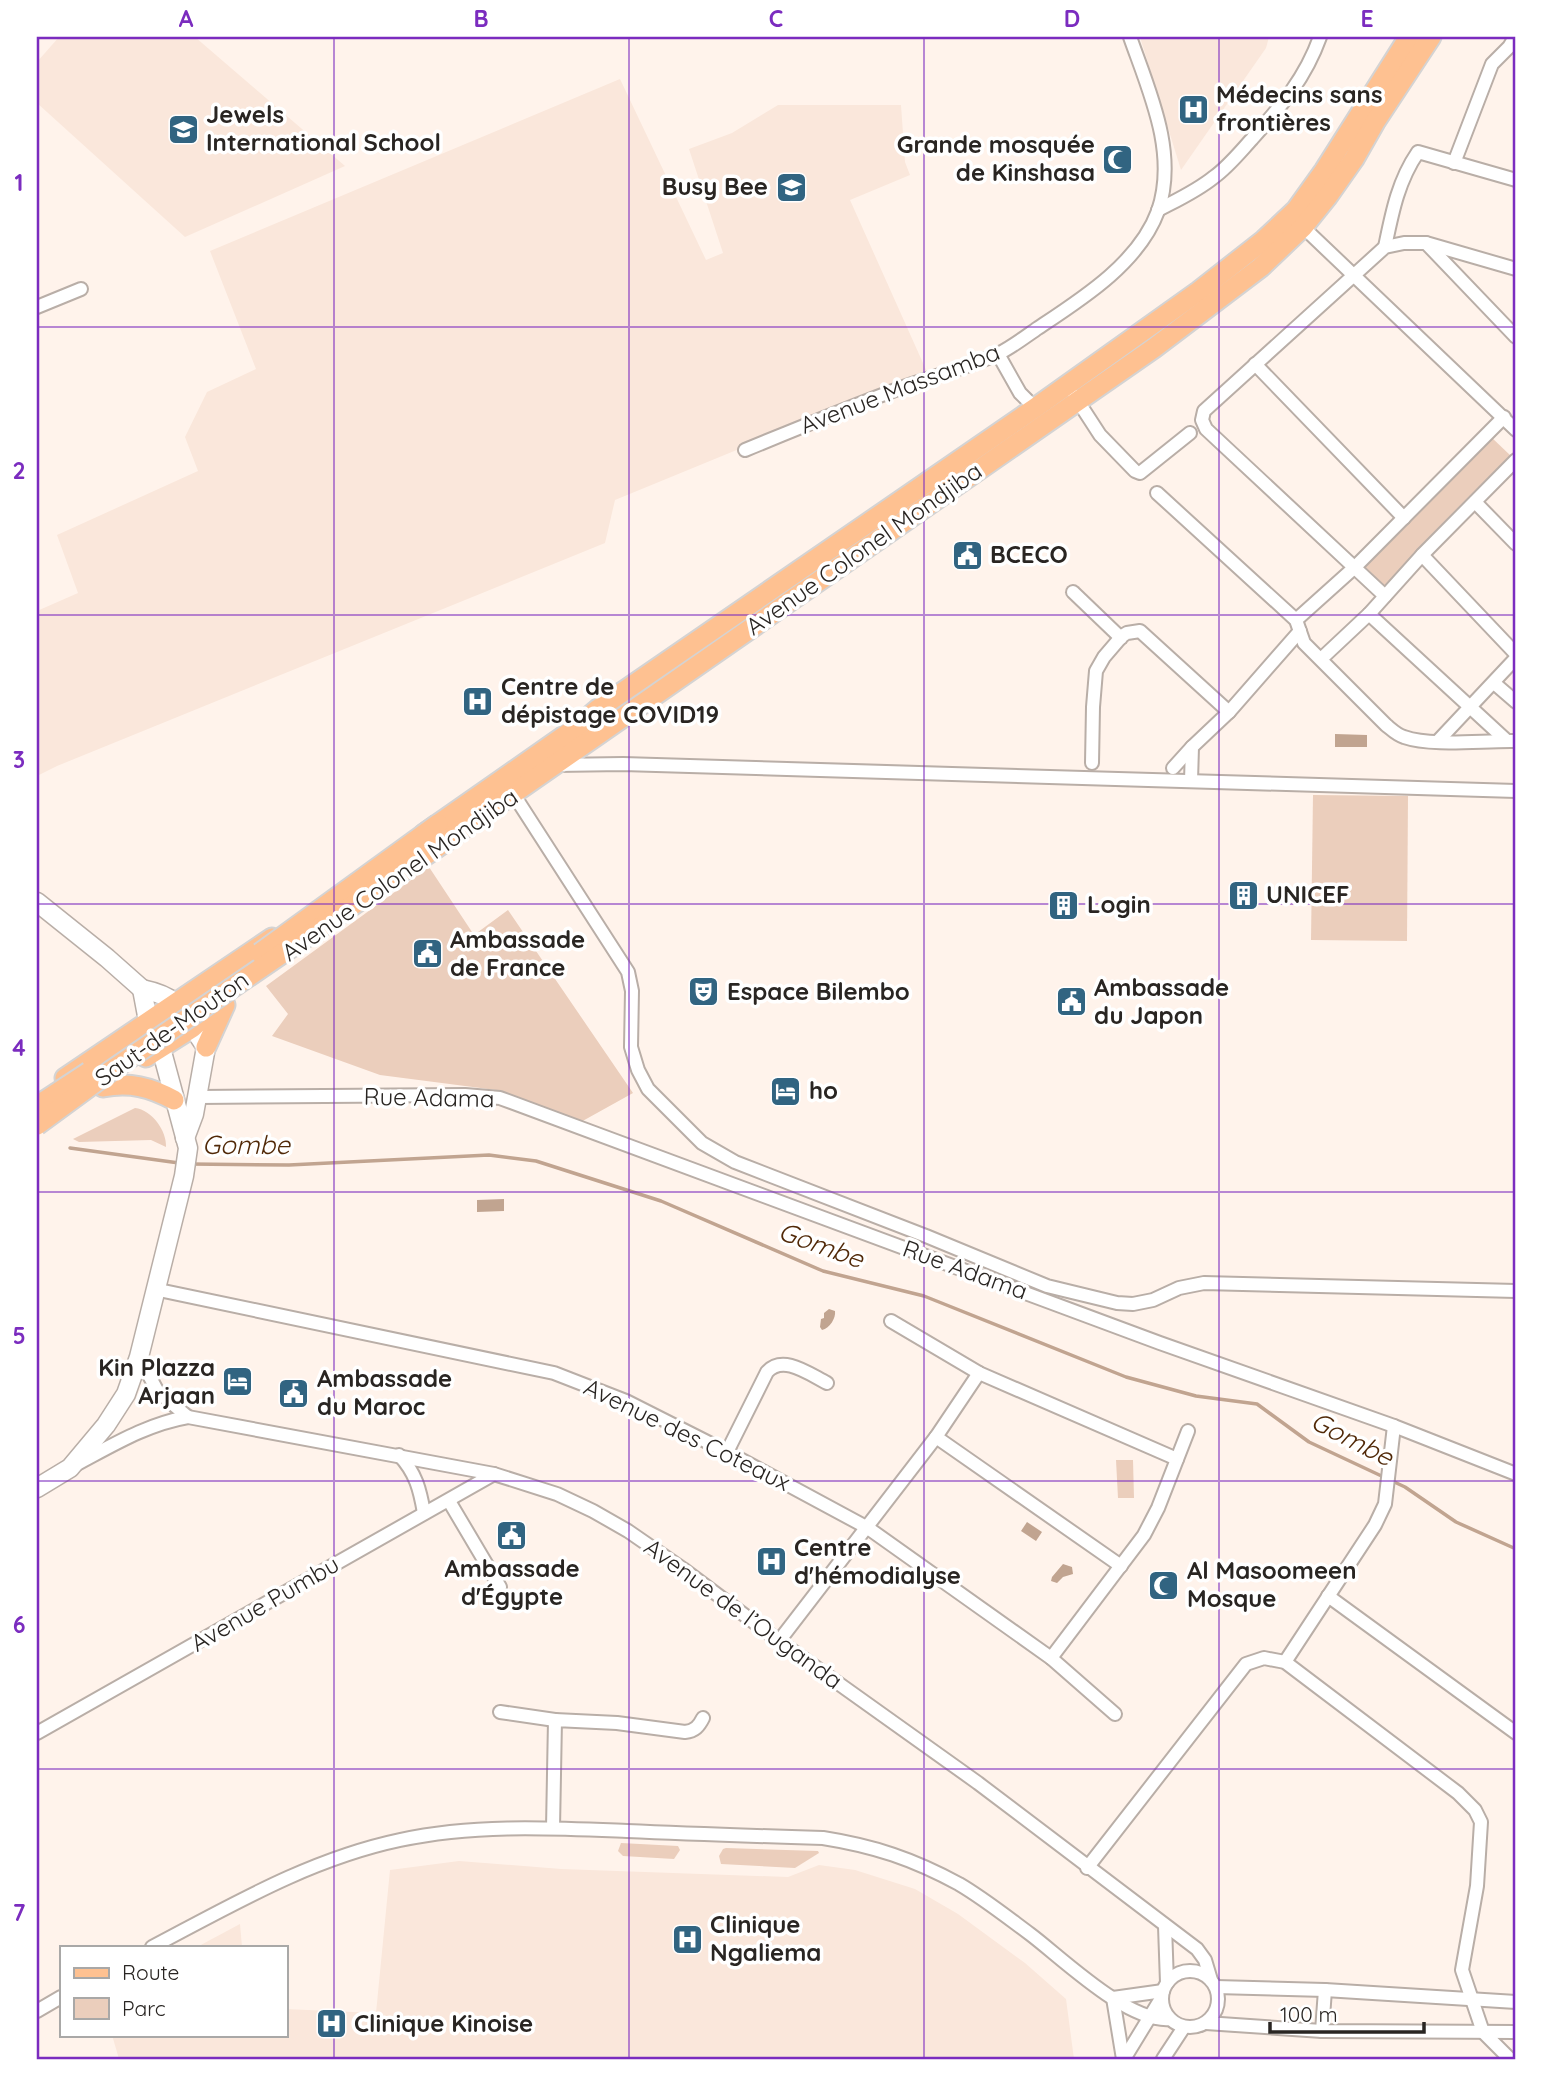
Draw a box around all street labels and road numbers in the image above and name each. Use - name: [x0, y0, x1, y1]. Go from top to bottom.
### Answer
- street label: Avenue Massamba: [796, 336, 1004, 440]
- street label: Avenue Colonel Mondjiba: [740, 455, 987, 641]
- street label: Avenue Colonel Mondjiba: [276, 781, 523, 967]
- street label: Saut-de-Mouton: [89, 964, 254, 1092]
- street label: Rue Adama: [363, 1081, 495, 1113]
- street label: Rue Adama: [899, 1233, 1032, 1305]
- street label: Avenue des Coteaux: [579, 1371, 796, 1497]
- street label: Avenue de l’Ouganda: [639, 1531, 849, 1695]
- street label: Avenue Pumbu: [185, 1549, 344, 1658]

